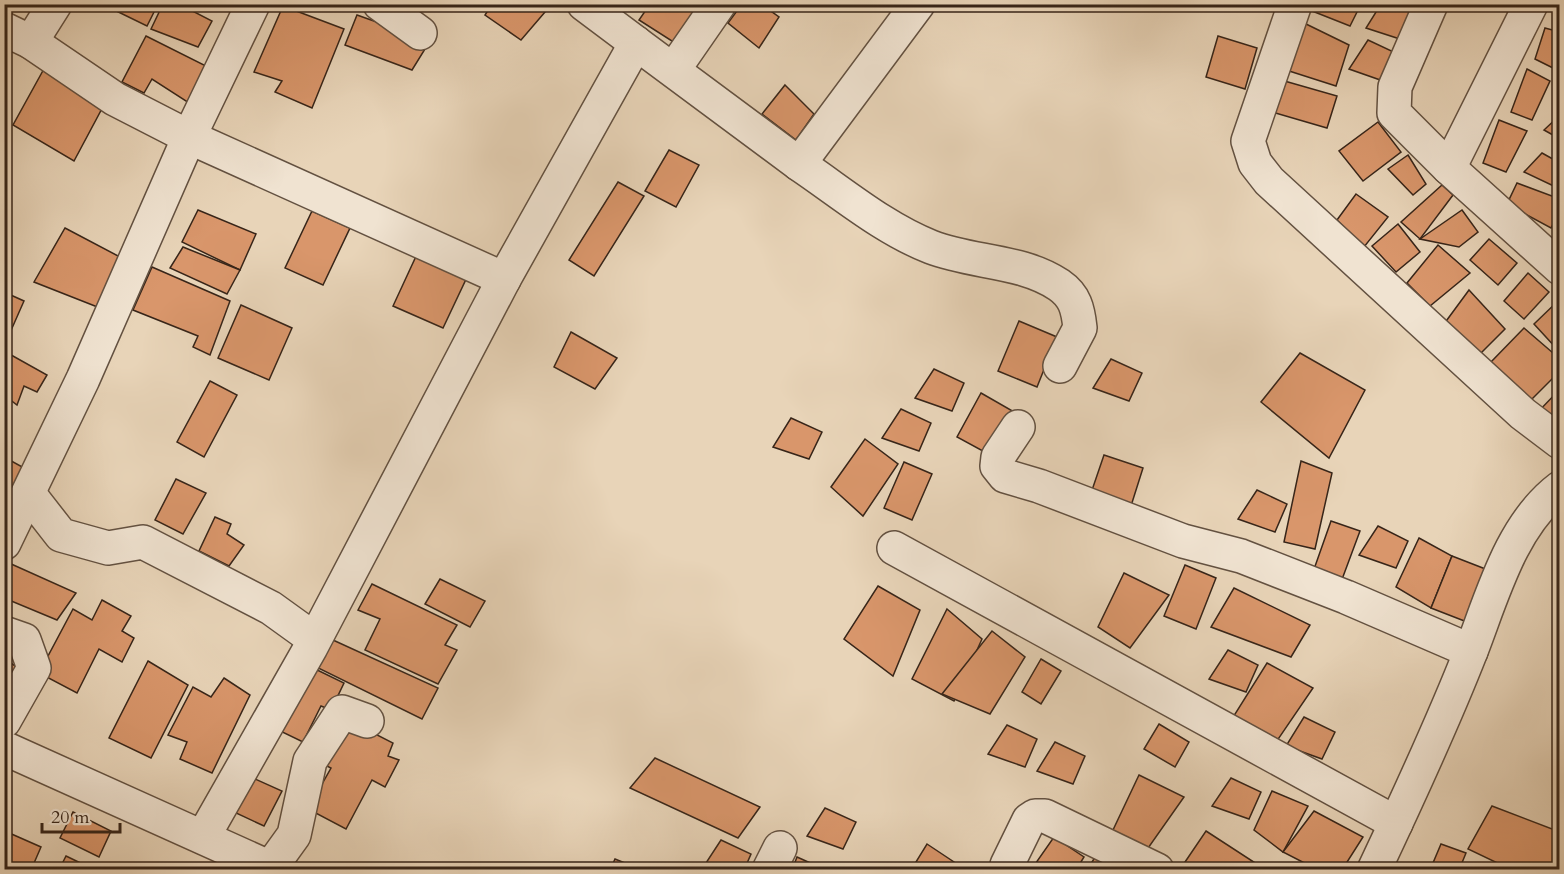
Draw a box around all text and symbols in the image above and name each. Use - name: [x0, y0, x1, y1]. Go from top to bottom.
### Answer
- scale bar: [42, 796, 120, 834]
- text: 20 m: [51, 805, 90, 830]

